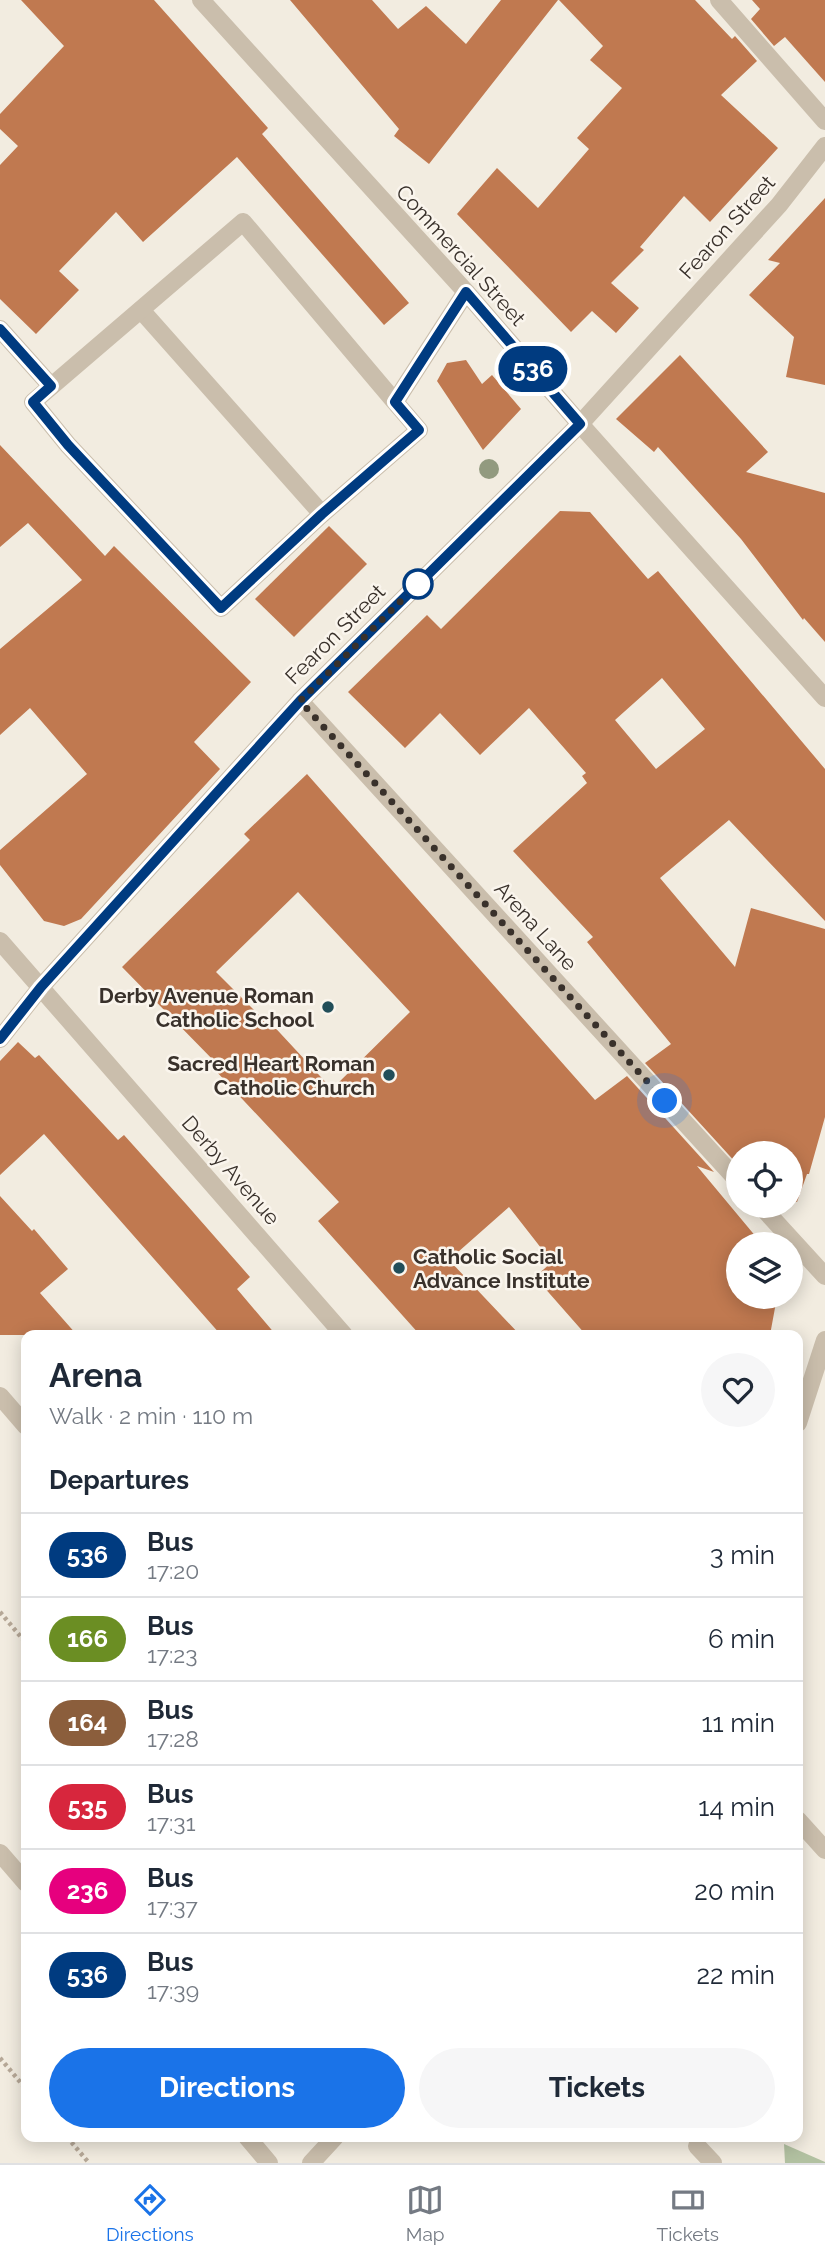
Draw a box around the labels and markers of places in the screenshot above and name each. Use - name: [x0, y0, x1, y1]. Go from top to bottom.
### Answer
- unlabelled marker: [403, 569, 433, 599]
- place label: Derby Avenue Roman Catholic School: [99, 983, 314, 1032]
- marker: Derby Avenue Roman Catholic School: [320, 999, 336, 1015]
- place label: Sacred Heart Roman Catholic Church: [167, 1051, 375, 1100]
- marker: Sacred Heart Roman Catholic Church: [381, 1067, 397, 1083]
- place label: Catholic Social Advance Institute: [413, 1244, 590, 1293]
- marker: Catholic Social Advance Institute: [391, 1260, 407, 1276]

